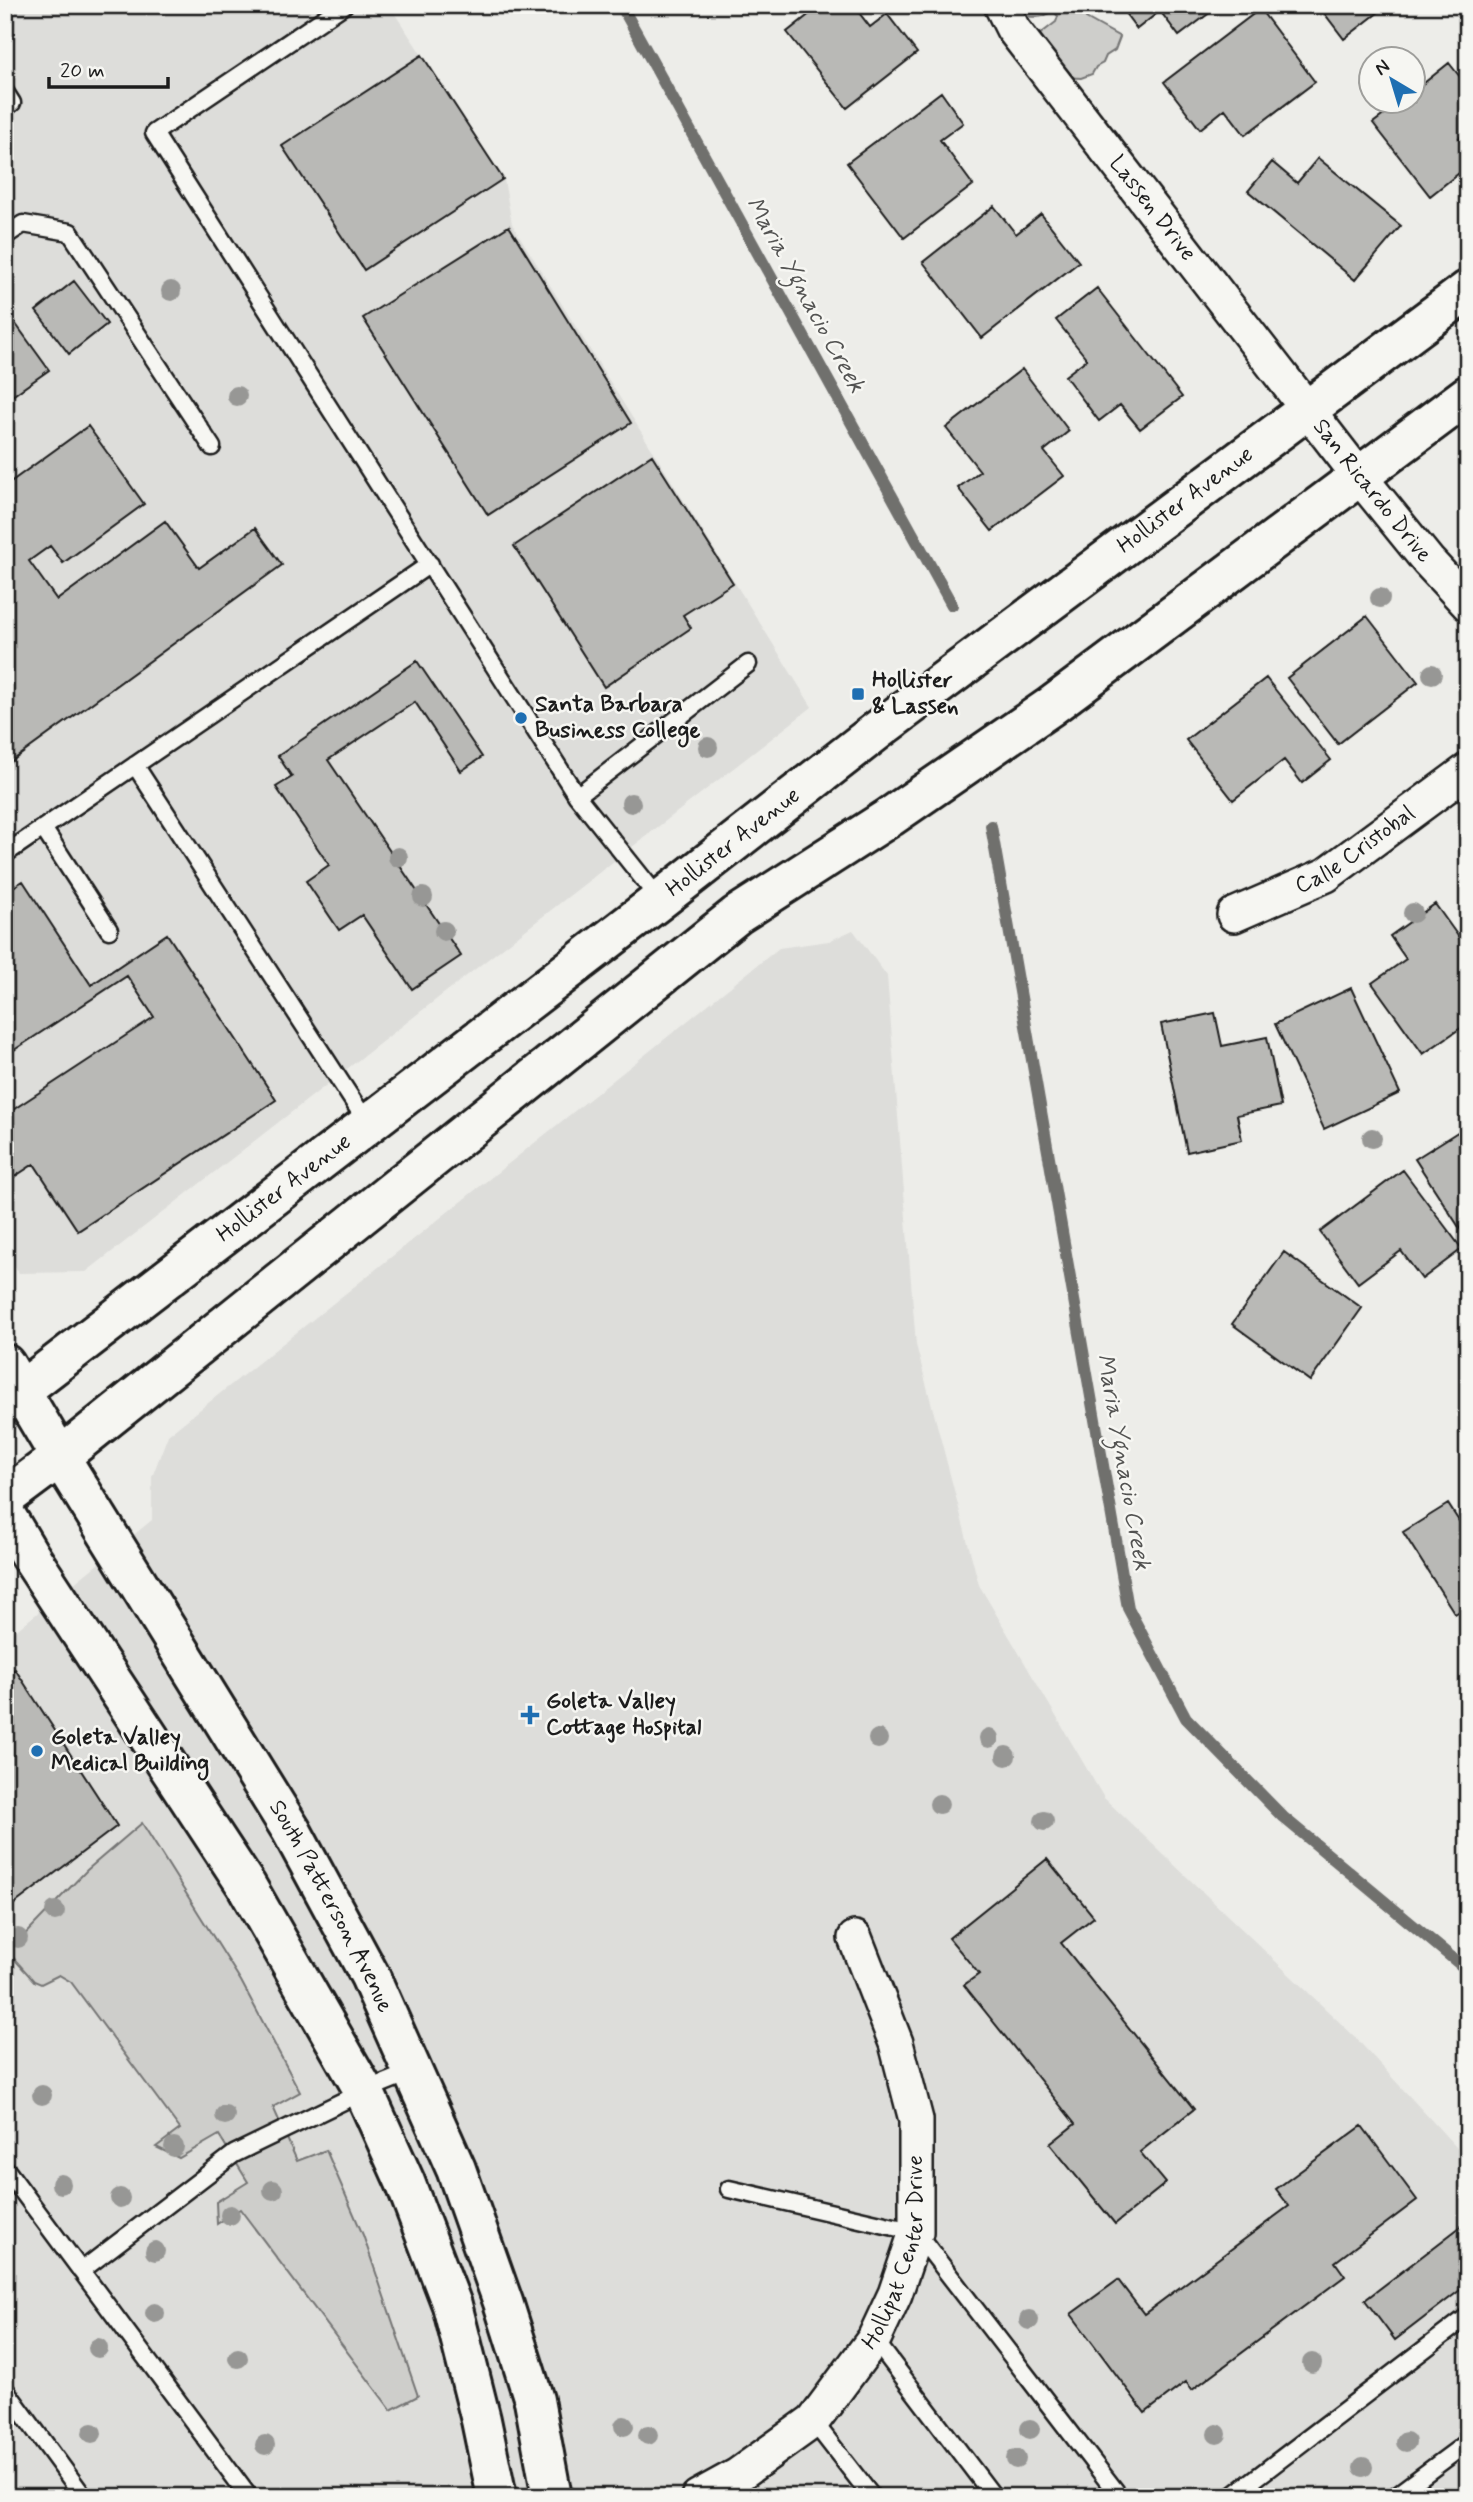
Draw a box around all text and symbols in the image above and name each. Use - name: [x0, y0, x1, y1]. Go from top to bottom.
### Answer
- scale bar: [49, 46, 168, 90]
- north arrow: [1358, 46, 1428, 116]
- text: N: [1370, 54, 1395, 82]
- text: 20 m: [60, 57, 105, 85]
- street label: Lassen Drive: [1102, 150, 1202, 268]
- water label: Maria Ygnacio Creek: [736, 191, 872, 400]
- street label: San Ricardo Drive: [1305, 413, 1439, 569]
- street label: Hollister Avenue: [1112, 440, 1260, 561]
- place label: Hollister & Lassen: [872, 666, 959, 722]
- marker: Hollister & Lassen: [850, 686, 866, 702]
- place label: Santa Barbara Business College: [535, 690, 700, 748]
- marker: Santa Barbara Business College: [513, 710, 529, 726]
- street label: Hollister Avenue: [660, 781, 807, 904]
- street label: Calle Cristobal: [1291, 799, 1421, 902]
- street label: Hollister Avenue: [211, 1127, 358, 1250]
- water label: Maria Ygnacio Creek: [1086, 1351, 1157, 1573]
- place label: Goleta Valley Cottage Hospital: [546, 1687, 702, 1743]
- marker: Goleta Valley Cottage Hospital: [520, 1705, 540, 1725]
- place label: Goleta Valley Medical Building: [51, 1723, 209, 1781]
- marker: Goleta Valley Medical Building: [29, 1743, 45, 1759]
- street label: South Patterson Avenue: [261, 1795, 400, 2018]
- street label: Hollipat Center Drive: [856, 2155, 931, 2356]

